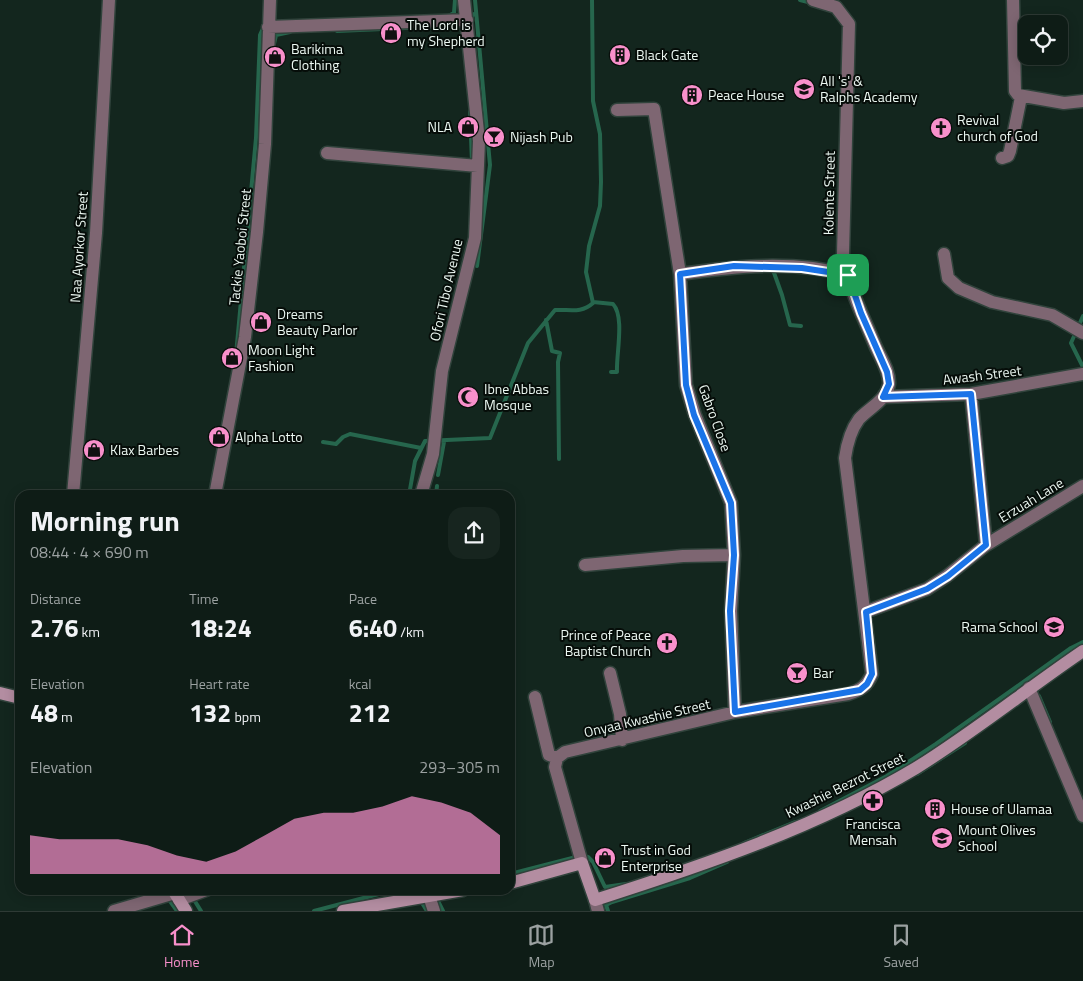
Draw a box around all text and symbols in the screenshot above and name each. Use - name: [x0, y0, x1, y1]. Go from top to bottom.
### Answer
- place label: The Lord is my Shepherd: [407, 14, 485, 51]
- map controls: [1018, 15, 1068, 65]
- button: locate: [1018, 15, 1068, 65]
- shop icon: The Lord is my Shepherd: [379, 21, 403, 45]
- place label: Barikima Clothing: [291, 38, 343, 75]
- building icon: Black Gate: [608, 43, 632, 67]
- place label: Black Gate: [636, 44, 698, 65]
- shop icon: Barikima Clothing: [263, 45, 287, 69]
- place label: All 's' & Ralphs Academy: [820, 70, 918, 107]
- school or university icon: All 's' & Ralphs Academy: [792, 77, 816, 101]
- building icon: Peace House: [680, 83, 704, 107]
- place label: Peace House: [708, 84, 784, 105]
- place label: Revival church of God: [957, 109, 1038, 146]
- shop icon: NLA: [456, 115, 480, 139]
- place label: NLA: [427, 116, 453, 137]
- church icon: Revival church of God: [929, 116, 953, 140]
- bar icon: Nijash Pub: [482, 125, 506, 149]
- place label: Nijash Pub: [510, 126, 573, 147]
- street label: Kolente Street: [817, 151, 840, 235]
- street label: Tackie Yaoboi Street: [223, 187, 256, 306]
- street label: Naa Ayorkor Street: [64, 191, 93, 303]
- street label: Ofori Tibo Avenue: [424, 237, 467, 343]
- pin: [827, 254, 869, 296]
- icon: arrive: [834, 261, 862, 289]
- place label: Dreams Beauty Parlor: [277, 303, 358, 340]
- shop icon: Dreams Beauty Parlor: [249, 310, 273, 334]
- place label: Moon Light Fashion: [248, 339, 315, 376]
- shop icon: Moon Light Fashion: [220, 346, 244, 370]
- street label: Awash Street: [941, 359, 1022, 390]
- place label: Ibne Abbas Mosque: [484, 378, 549, 415]
- street label: Gabro Close: [694, 381, 737, 454]
- mosque icon: Ibne Abbas Mosque: [456, 385, 480, 409]
- shop icon: Alpha Lotto: [207, 425, 231, 449]
- place label: Alpha Lotto: [235, 426, 303, 447]
- shop icon: Klax Barbes: [82, 438, 106, 462]
- place label: Klax Barbes: [110, 439, 179, 460]
- street label: Erzuah Lane: [994, 472, 1067, 527]
- text: Morning run: [30, 499, 180, 542]
- button: share: [448, 507, 500, 559]
- text: 08:44 · 4 × 690 m: [30, 540, 149, 564]
- text: Distance: [30, 588, 81, 609]
- text: Time: [189, 588, 219, 609]
- text: Pace: [349, 588, 377, 609]
- text: 2.76: [30, 609, 78, 647]
- text: 18:24: [189, 609, 252, 647]
- text: 6:40: [349, 609, 397, 647]
- school or university icon: Rama School: [1042, 615, 1066, 639]
- place label: Rama School: [961, 616, 1038, 637]
- text: km: [78, 621, 100, 642]
- text: /km: [397, 621, 424, 642]
- place label: Prince of Peace Baptist Church: [561, 624, 651, 661]
- church icon: Prince of Peace Baptist Church: [655, 631, 679, 655]
- bar icon: Bar: [785, 661, 809, 685]
- place label: Bar: [813, 662, 834, 683]
- text: Elevation: [30, 673, 84, 694]
- text: Heart rate: [189, 673, 249, 694]
- text: kcal: [349, 673, 372, 694]
- street label: Onyaa Kwashie Street: [582, 693, 712, 742]
- text: 48: [30, 694, 58, 732]
- text: 132: [189, 694, 231, 732]
- text: 212: [349, 694, 391, 732]
- text: m: [58, 706, 73, 727]
- text: bpm: [231, 706, 261, 727]
- street label: Kwashie Bezrot Street: [781, 746, 908, 823]
- text: Elevation: [30, 755, 92, 779]
- text: 293–305 m: [419, 755, 500, 779]
- pharmacy icon: Francisca Mensah: [861, 789, 885, 813]
- building icon: House of Ulamaa: [923, 797, 947, 821]
- place label: House of Ulamaa: [951, 798, 1052, 819]
- place label: Francisca Mensah: [845, 813, 901, 850]
- place label: Mount Olives School: [958, 819, 1036, 856]
- school or university icon: Mount Olives School: [930, 826, 954, 850]
- place label: Trust in God Enterprise: [621, 839, 691, 876]
- shop icon: Trust in God Enterprise: [593, 846, 617, 870]
- tab: Home: [164, 921, 200, 972]
- tab: Map: [527, 921, 555, 972]
- tab: Saved: [883, 921, 919, 972]

